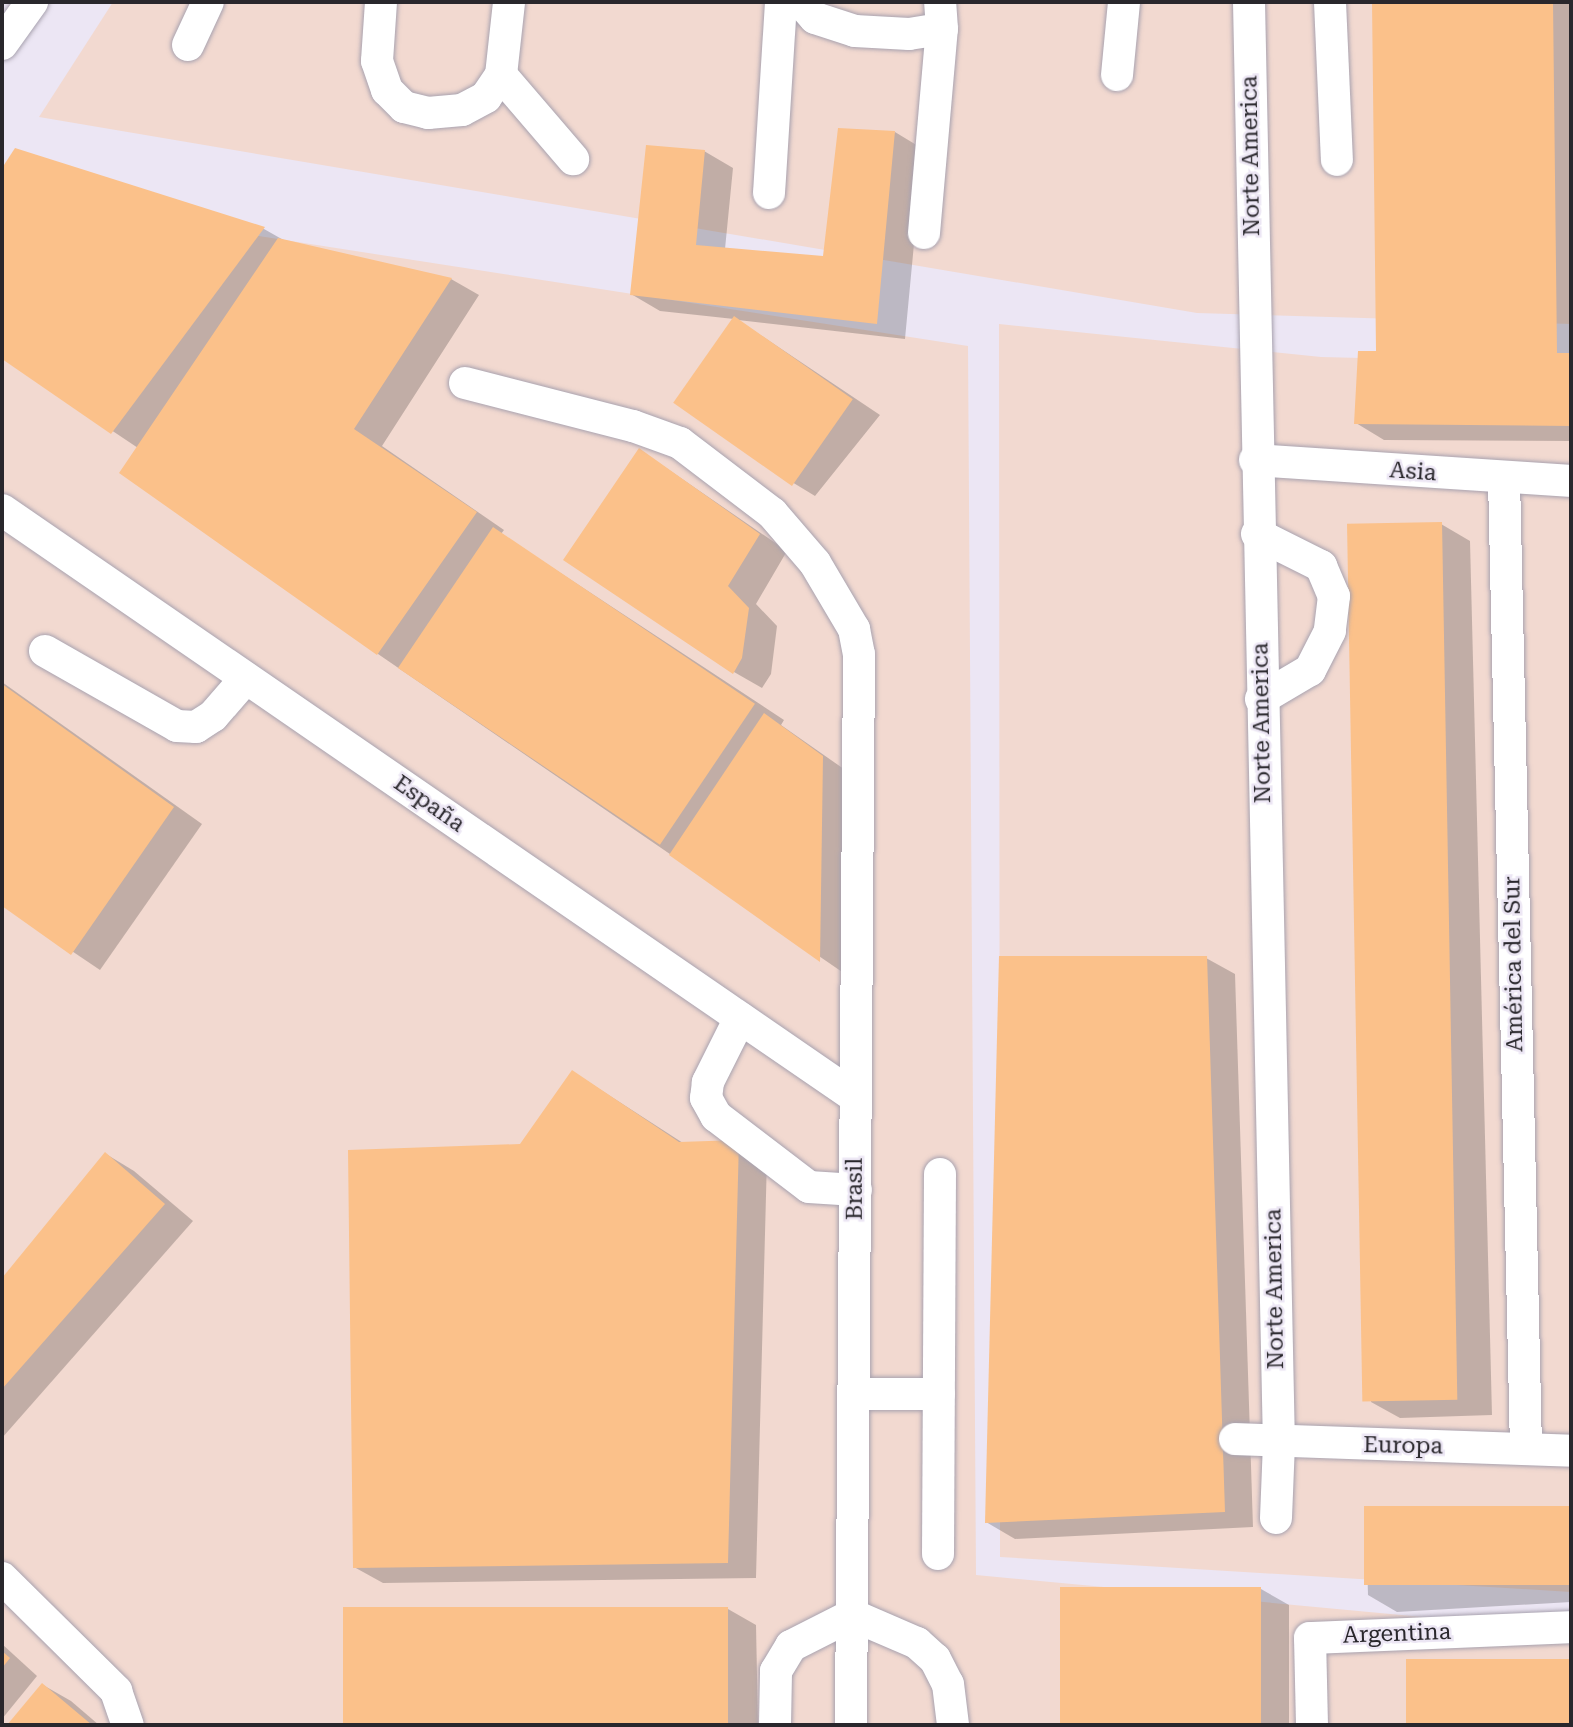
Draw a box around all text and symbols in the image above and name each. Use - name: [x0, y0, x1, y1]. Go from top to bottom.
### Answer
- street label: Norte America: [1236, 75, 1266, 237]
- street label: Asia: [1389, 457, 1437, 487]
- street label: Norte America: [1247, 642, 1277, 804]
- street label: España: [388, 770, 470, 838]
- street label: América del Sur: [1499, 876, 1529, 1052]
- street label: Brasil: [841, 1158, 869, 1220]
- street label: Norte America: [1260, 1208, 1290, 1370]
- street label: Europa: [1363, 1432, 1443, 1460]
- street label: Argentina: [1342, 1618, 1452, 1650]

